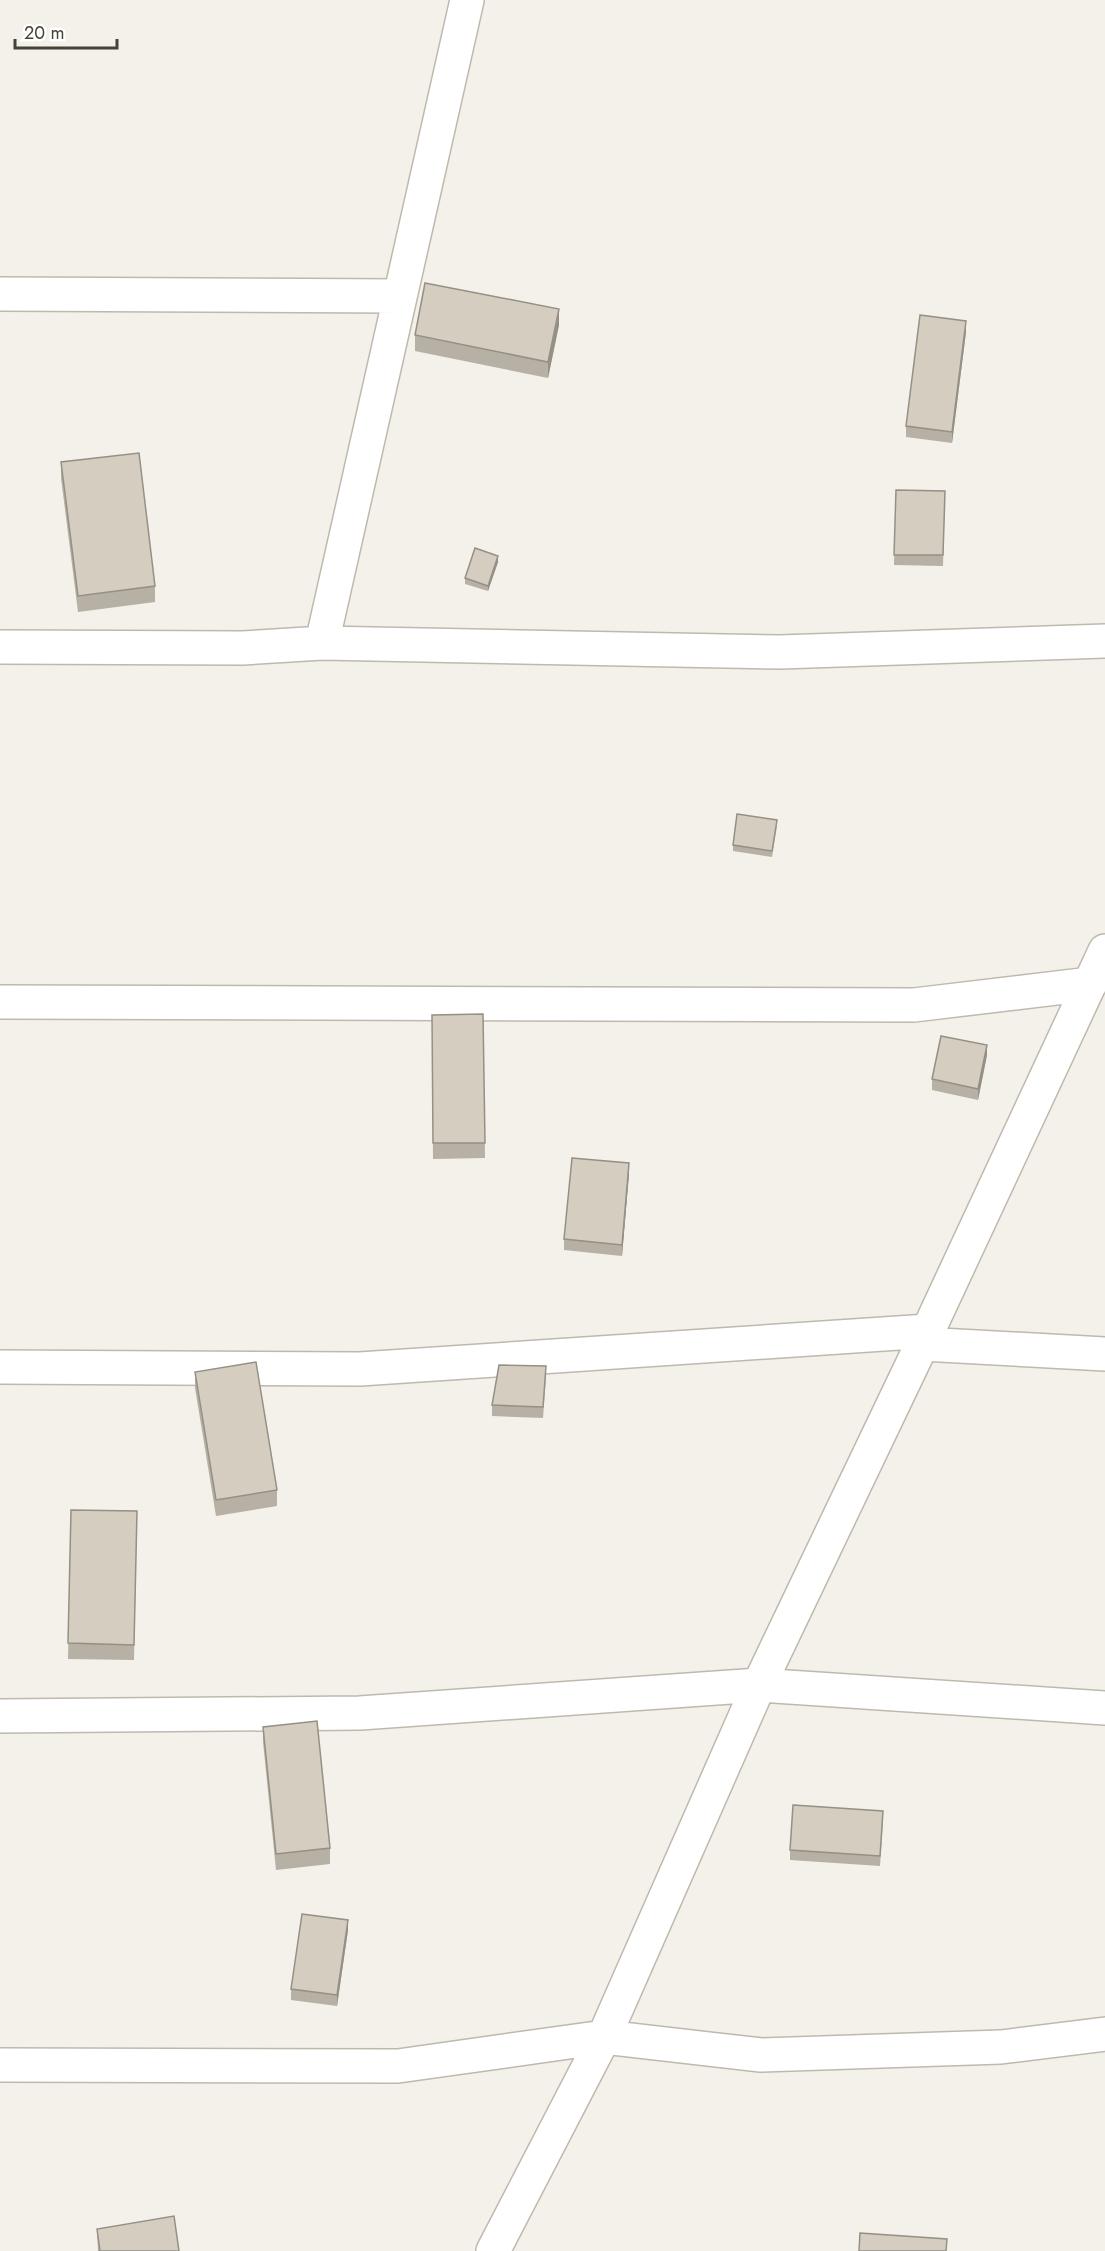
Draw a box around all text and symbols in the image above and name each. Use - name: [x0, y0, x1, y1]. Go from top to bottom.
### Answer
- scale bar: [15, 12, 117, 50]
- text: 20 m: [24, 20, 64, 46]

